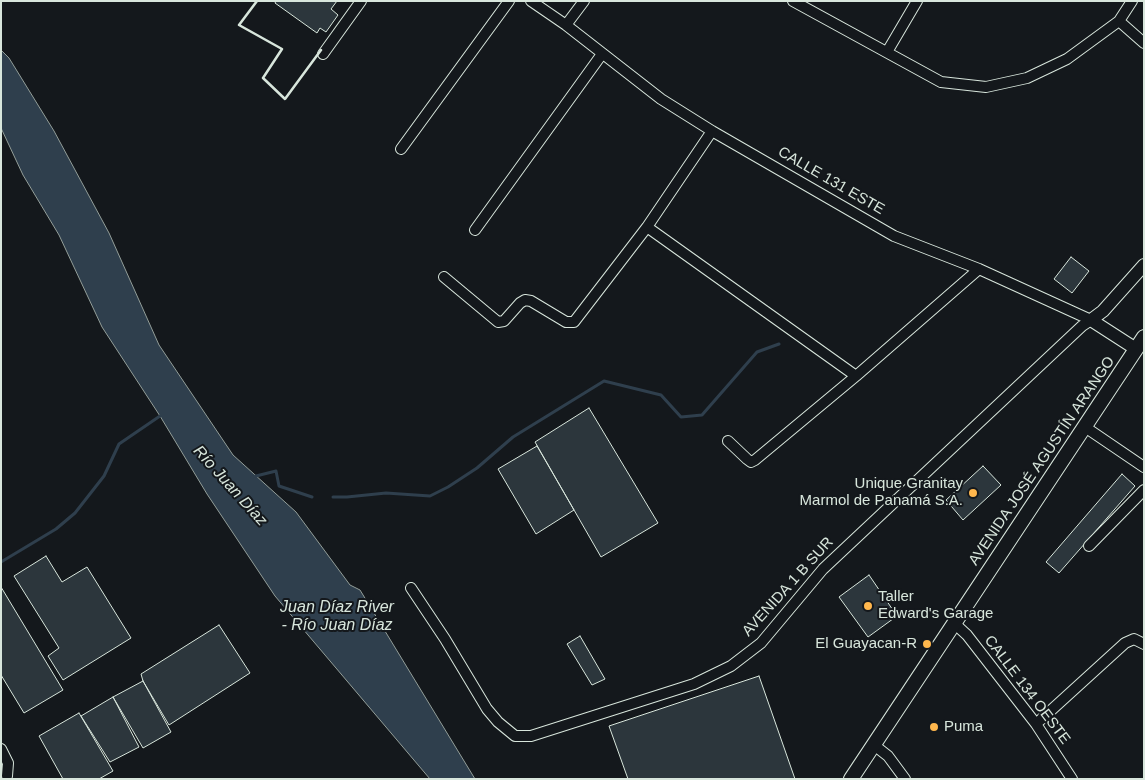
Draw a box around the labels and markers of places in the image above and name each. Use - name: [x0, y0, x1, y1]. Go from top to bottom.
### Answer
- place label: Unique Granitay Marmol de Panamá S.A.: [800, 475, 963, 510]
- marker: Unique Granitay Marmol de Panamá S.A.: [967, 487, 979, 499]
- place label: Taller Edward's Garage: [878, 588, 993, 623]
- marker: Taller Edward's Garage: [862, 600, 874, 612]
- place label: El Guayacan-R: [815, 635, 917, 653]
- marker: El Guayacan-R: [921, 638, 933, 650]
- place label: Puma: [944, 718, 983, 736]
- marker: Puma: [928, 721, 940, 733]

